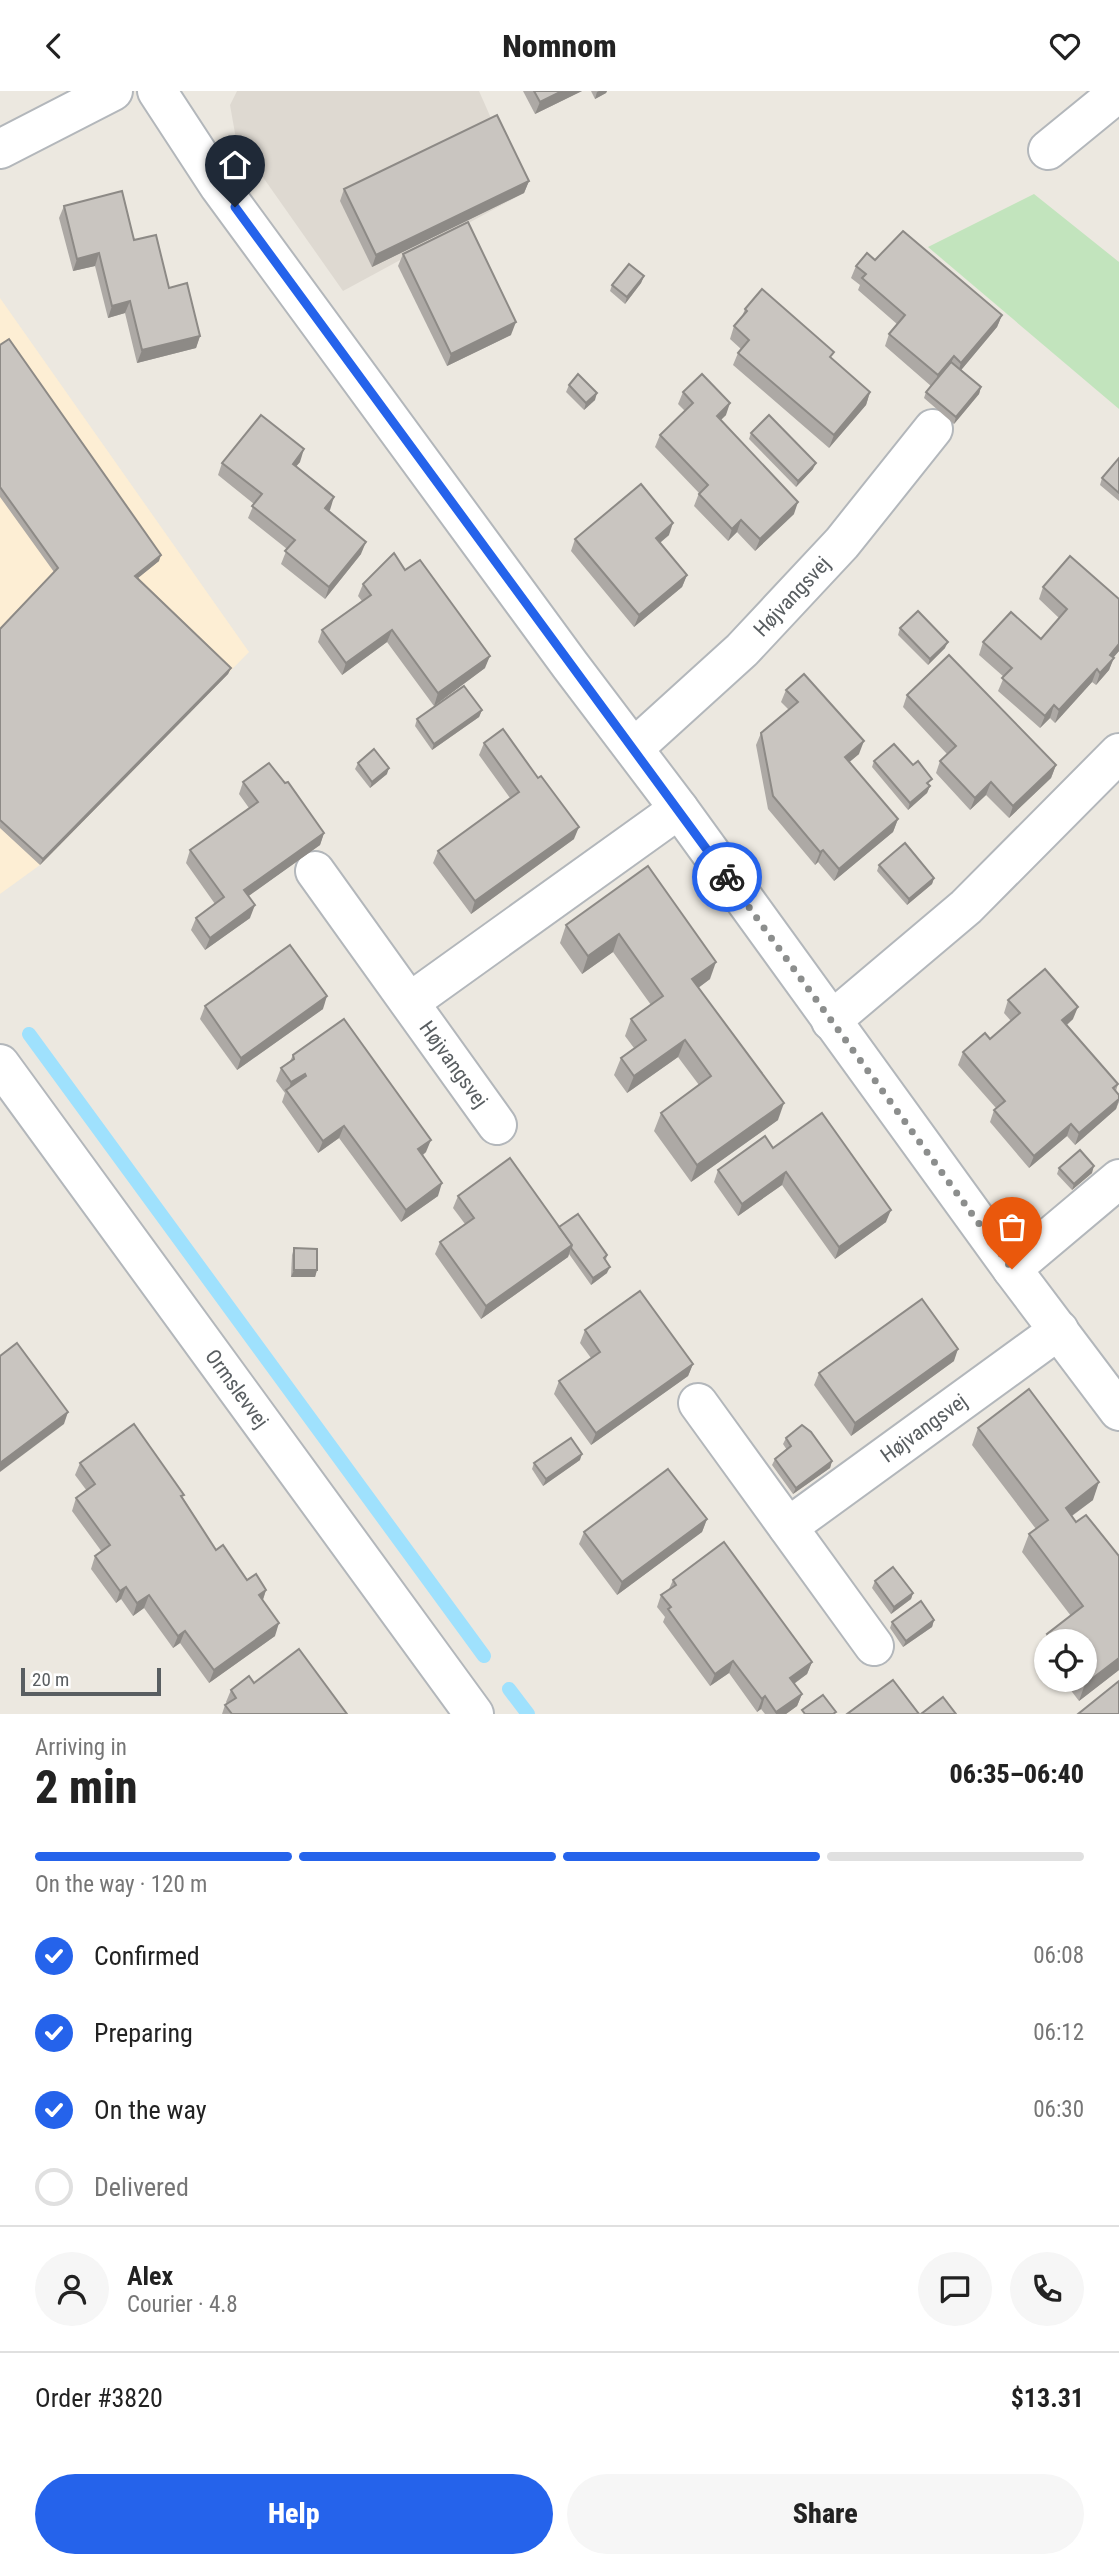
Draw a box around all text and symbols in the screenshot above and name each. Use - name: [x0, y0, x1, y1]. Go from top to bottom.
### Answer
- icon: back: [35, 27, 73, 65]
- text: Nomnom: [502, 27, 617, 65]
- icon: heart: [1046, 27, 1084, 65]
- pin: [205, 135, 265, 207]
- icon: home: [216, 146, 254, 184]
- street label: Højvangsvej: [749, 552, 835, 642]
- courier: [692, 842, 762, 912]
- icon: bike: [708, 858, 746, 896]
- street label: Højvangsvej: [415, 1017, 493, 1112]
- pin: [982, 1197, 1042, 1269]
- icon: bag: [993, 1208, 1031, 1246]
- street label: Ormslevvej: [200, 1345, 273, 1433]
- street label: Højvangsvej: [876, 1389, 972, 1468]
- map controls: [1034, 1629, 1097, 1692]
- button: locate: [1034, 1629, 1097, 1692]
- scale bar: [21, 1665, 161, 1697]
- text: 20 m: [32, 1668, 69, 1691]
- text: Arriving in: [35, 1734, 127, 1761]
- text: 06:35–06:40: [950, 1759, 1084, 1789]
- text: 2 min: [35, 1760, 138, 1814]
- text: On the way · 120 m: [35, 1871, 207, 1898]
- icon: check: [35, 1937, 73, 1975]
- text: Confirmed: [94, 1941, 200, 1971]
- text: 06:08: [1033, 1942, 1084, 1969]
- icon: check: [35, 2014, 73, 2052]
- text: Preparing: [94, 2018, 193, 2048]
- text: 06:12: [1033, 2019, 1084, 2046]
- icon: check: [35, 2091, 73, 2129]
- text: On the way: [94, 2095, 207, 2125]
- text: 06:30: [1033, 2096, 1084, 2123]
- text: Delivered: [94, 2172, 189, 2202]
- button: person: [35, 2252, 109, 2326]
- button: chat: [918, 2252, 992, 2326]
- button: phone: [1010, 2252, 1084, 2326]
- text: Alex: [127, 2261, 173, 2291]
- text: Courier · 4.8: [127, 2291, 238, 2318]
- text: Order #3820: [35, 2383, 163, 2413]
- text: $13.31: [1011, 2383, 1084, 2413]
- button: Help: [35, 2474, 553, 2554]
- button: Share: [567, 2474, 1084, 2554]

